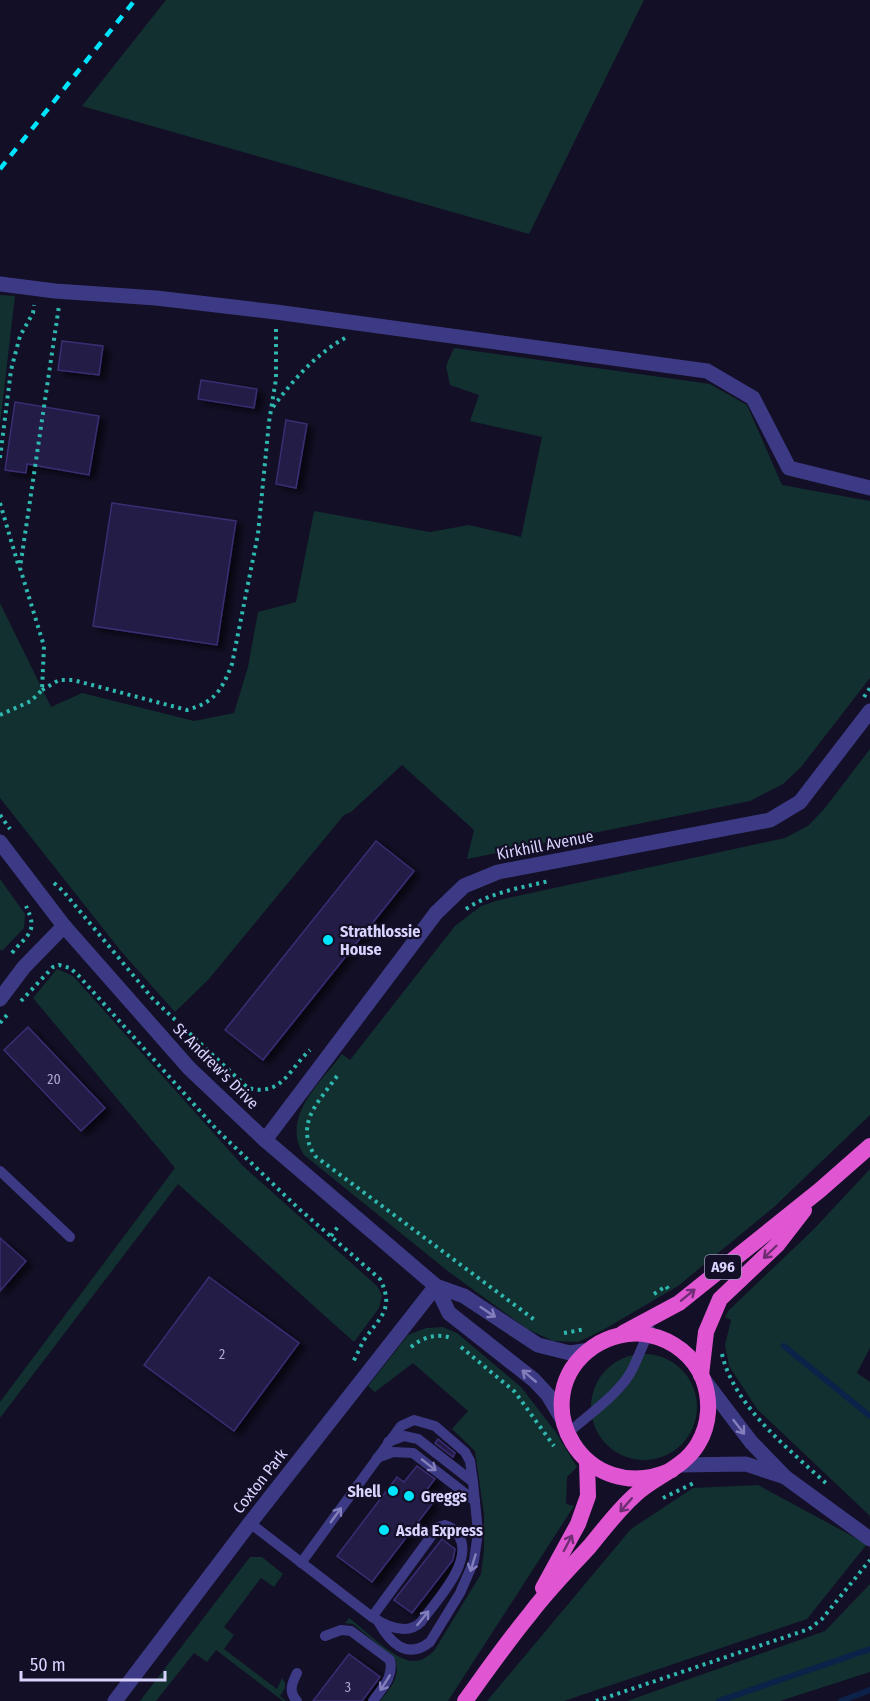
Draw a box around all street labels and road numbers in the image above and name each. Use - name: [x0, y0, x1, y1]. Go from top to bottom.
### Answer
- street label: Kirkhill Avenue: [495, 826, 595, 864]
- street label: St Andrew's Drive: [169, 1019, 263, 1113]
- road number: A96: [705, 1255, 741, 1279]
- street label: Coxton Park: [229, 1444, 292, 1517]

